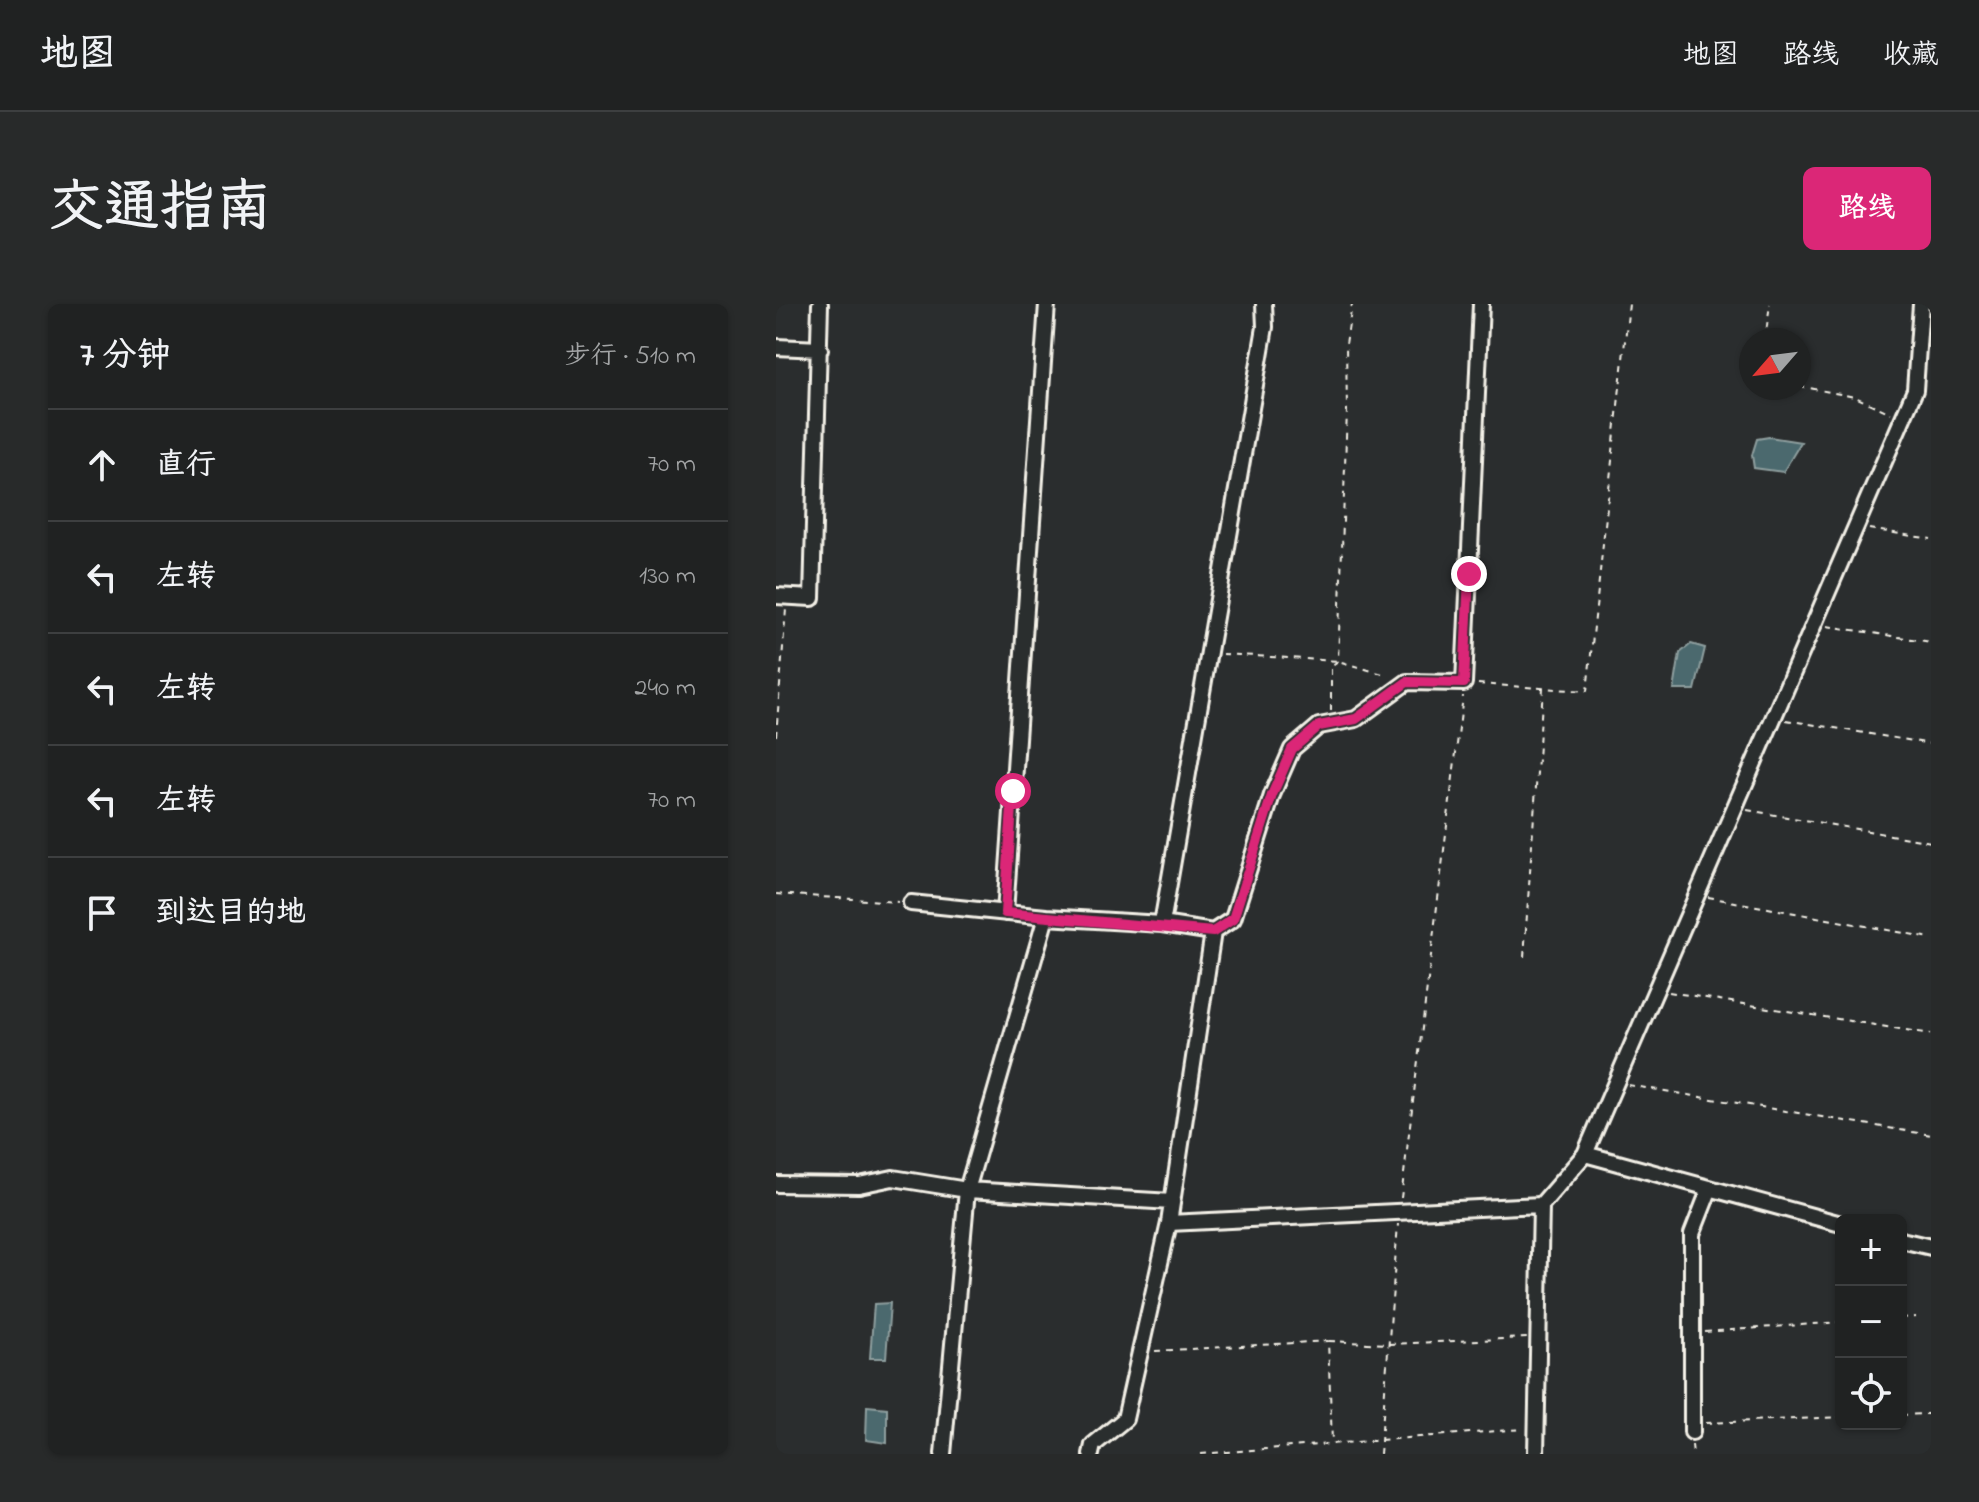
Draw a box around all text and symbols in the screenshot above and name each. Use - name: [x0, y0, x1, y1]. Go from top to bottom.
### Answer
- text: 地图: [40, 28, 116, 84]
- text: 地图: [1683, 36, 1739, 77]
- text: 路线: [1783, 36, 1839, 77]
- text: 收藏: [1883, 36, 1939, 77]
- button: 路线: [1803, 167, 1931, 250]
- text: 交通指南: [48, 170, 272, 251]
- north arrow: [1739, 328, 1811, 400]
- text: 7 分钟: [80, 332, 171, 382]
- text: 步行 · 510 m: [564, 338, 696, 376]
- icon: ahead: [80, 443, 124, 487]
- text: 直行: [156, 444, 216, 488]
- text: 70 m: [647, 446, 696, 484]
- icon: left: [80, 555, 124, 599]
- text: 左转: [156, 556, 216, 600]
- route end: [1451, 556, 1487, 592]
- text: 130 m: [639, 558, 696, 596]
- icon: left: [80, 667, 124, 711]
- text: 左转: [156, 668, 216, 712]
- text: 240 m: [634, 670, 696, 708]
- route start: [995, 773, 1031, 809]
- icon: left: [80, 779, 124, 823]
- text: 左转: [156, 780, 216, 824]
- text: 70 m: [647, 782, 696, 820]
- icon: arrive: [80, 891, 124, 935]
- text: 到达目的地: [156, 892, 306, 936]
- map controls: [1835, 1214, 1907, 1430]
- button: +: [1835, 1214, 1907, 1286]
- button: −: [1835, 1286, 1907, 1358]
- button: locate: [1835, 1358, 1907, 1430]

